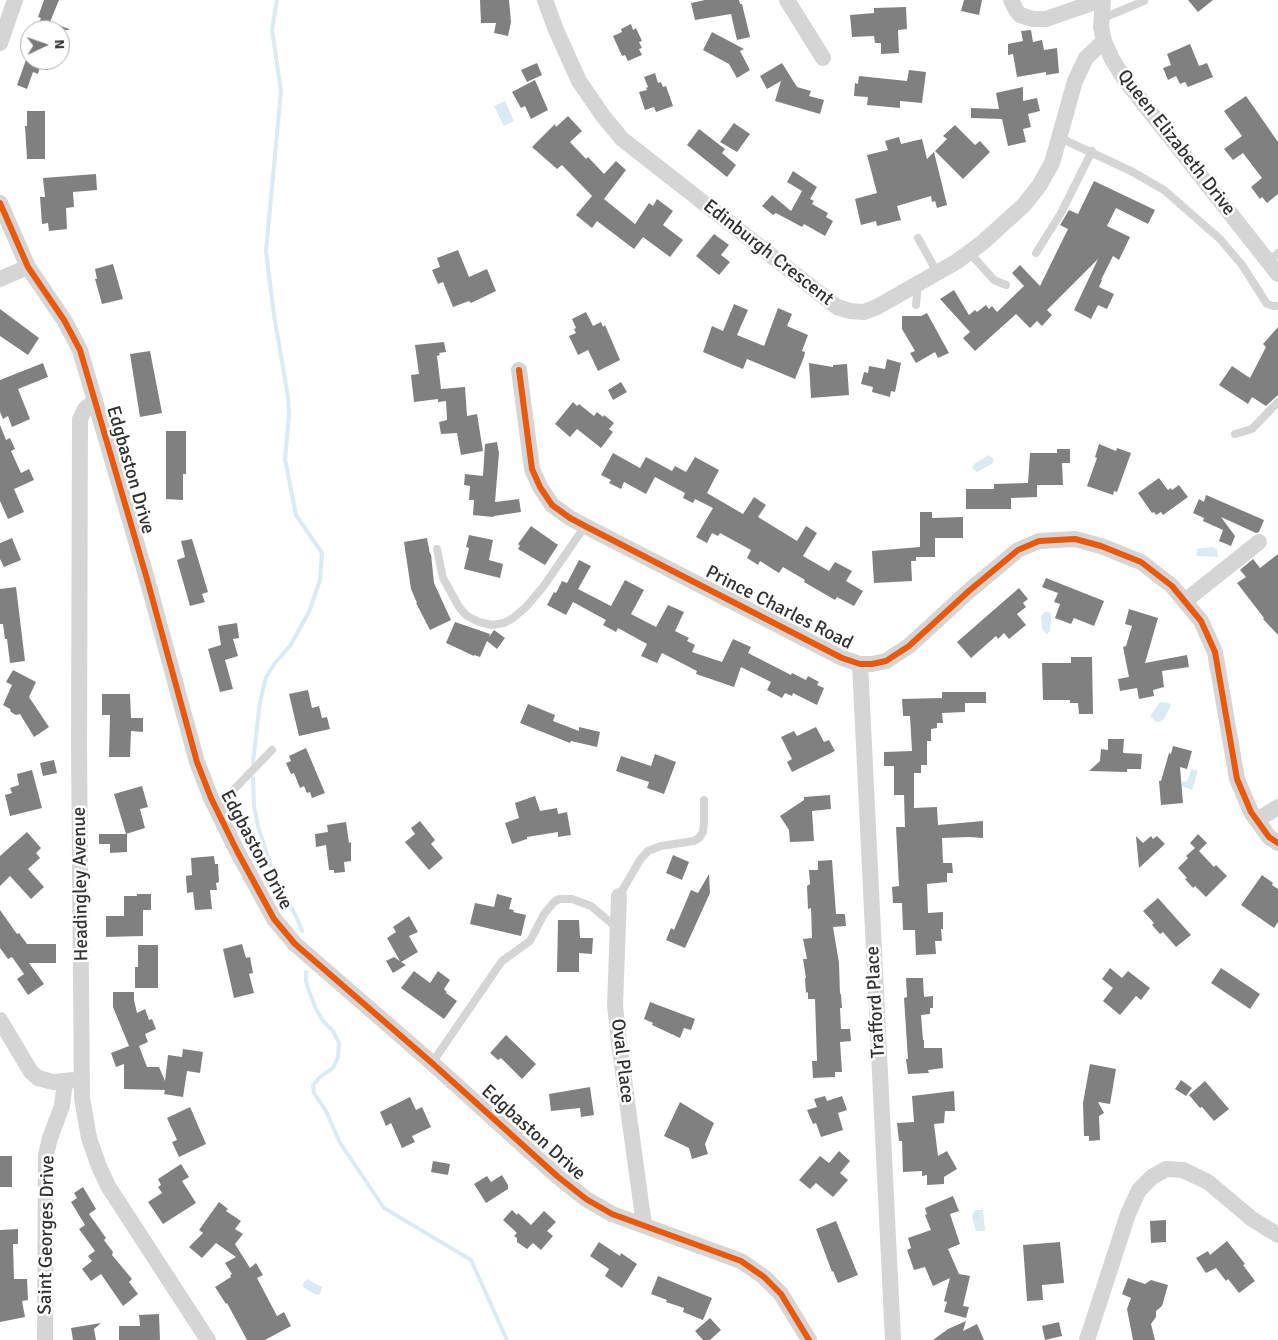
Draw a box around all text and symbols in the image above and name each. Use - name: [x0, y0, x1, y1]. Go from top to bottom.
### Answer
- north arrow: [20, 20, 70, 70]
- text: N: [51, 39, 68, 50]
- street label: Queen Elizabeth Drive: [1112, 65, 1240, 221]
- street label: Edinburgh Crescent: [698, 195, 838, 311]
- street label: Edgbaston Drive: [101, 403, 159, 537]
- street label: Prince Charles Road: [702, 561, 856, 655]
- street label: Edgbaston Drive: [215, 786, 297, 914]
- street label: Headingley Avenue: [68, 807, 94, 961]
- street label: Trafford Place: [862, 945, 890, 1059]
- street label: Oval Place: [606, 1018, 638, 1104]
- street label: Edgbaston Drive: [476, 1080, 590, 1186]
- street label: Saint Georges Drive: [34, 1155, 60, 1315]

